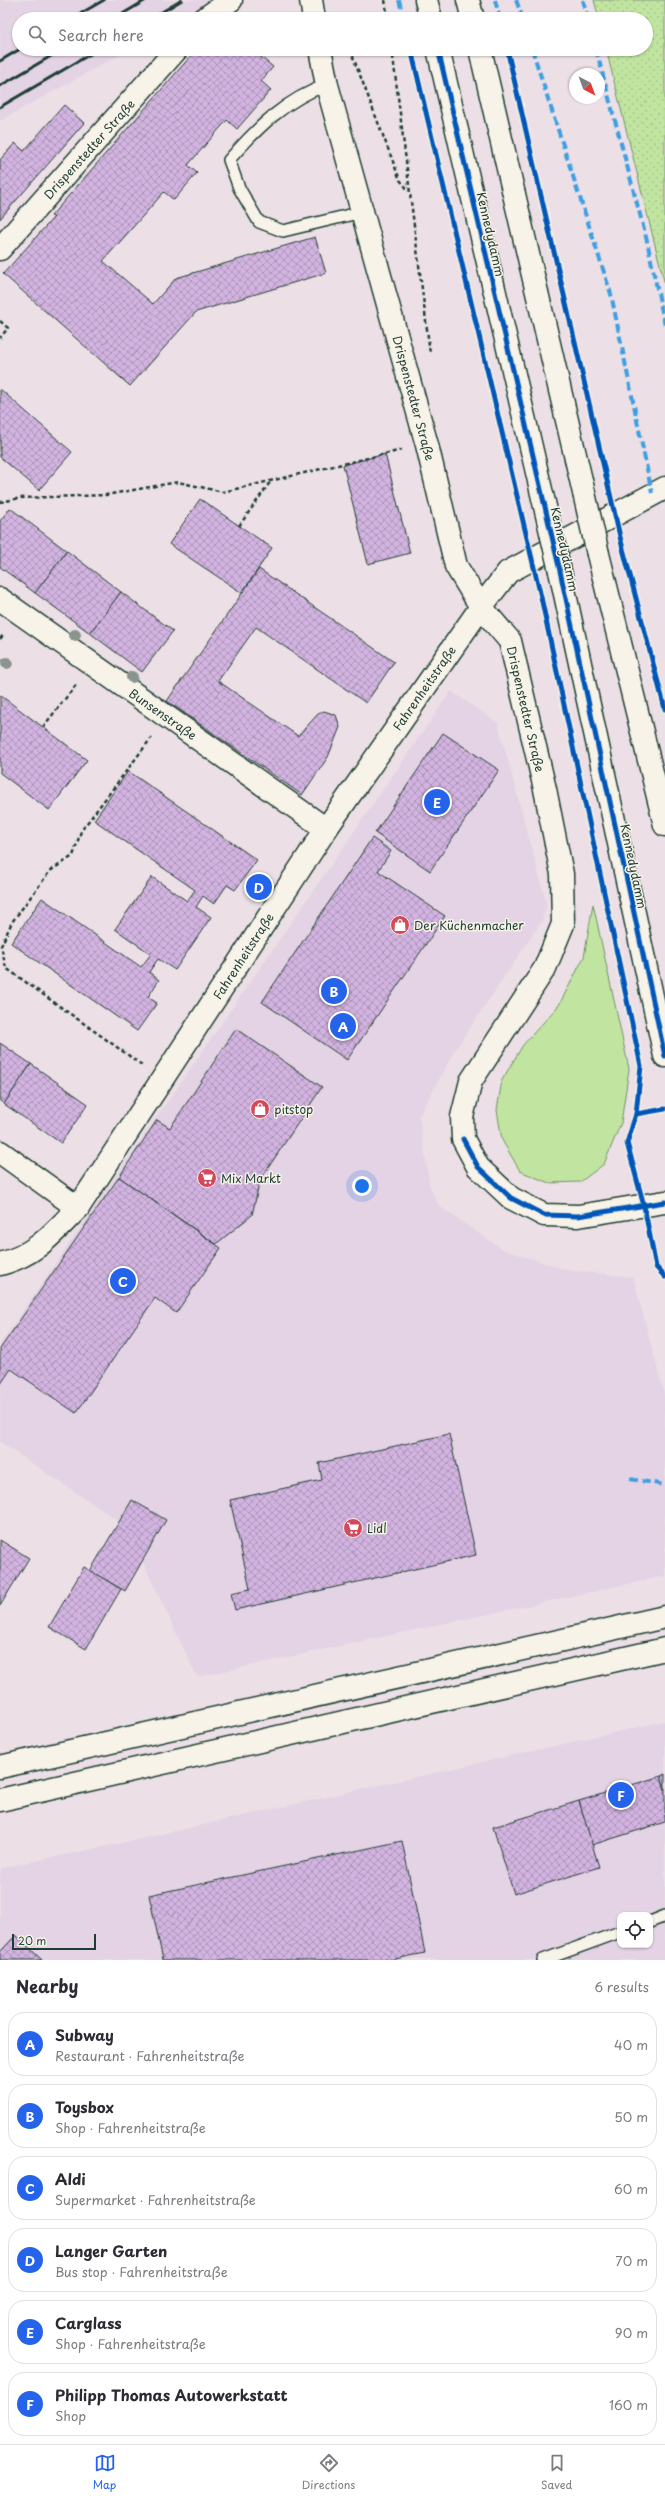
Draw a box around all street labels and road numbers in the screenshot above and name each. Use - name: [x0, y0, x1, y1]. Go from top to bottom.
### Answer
- street label: Drispenstedter Straße: [39, 95, 139, 203]
- street label: Kennedydamm: [473, 190, 509, 278]
- street label: Drispenstedter Straße: [389, 334, 439, 462]
- street label: Kennedydamm: [547, 505, 583, 593]
- street label: Fahrenheitstraße: [388, 642, 460, 734]
- street label: Drispenstedter Straße: [503, 644, 549, 774]
- street label: Bunsenstraße: [125, 684, 201, 744]
- street label: Kennedydamm: [616, 822, 652, 910]
- street label: Fahrenheitstraße: [208, 909, 278, 1003]

